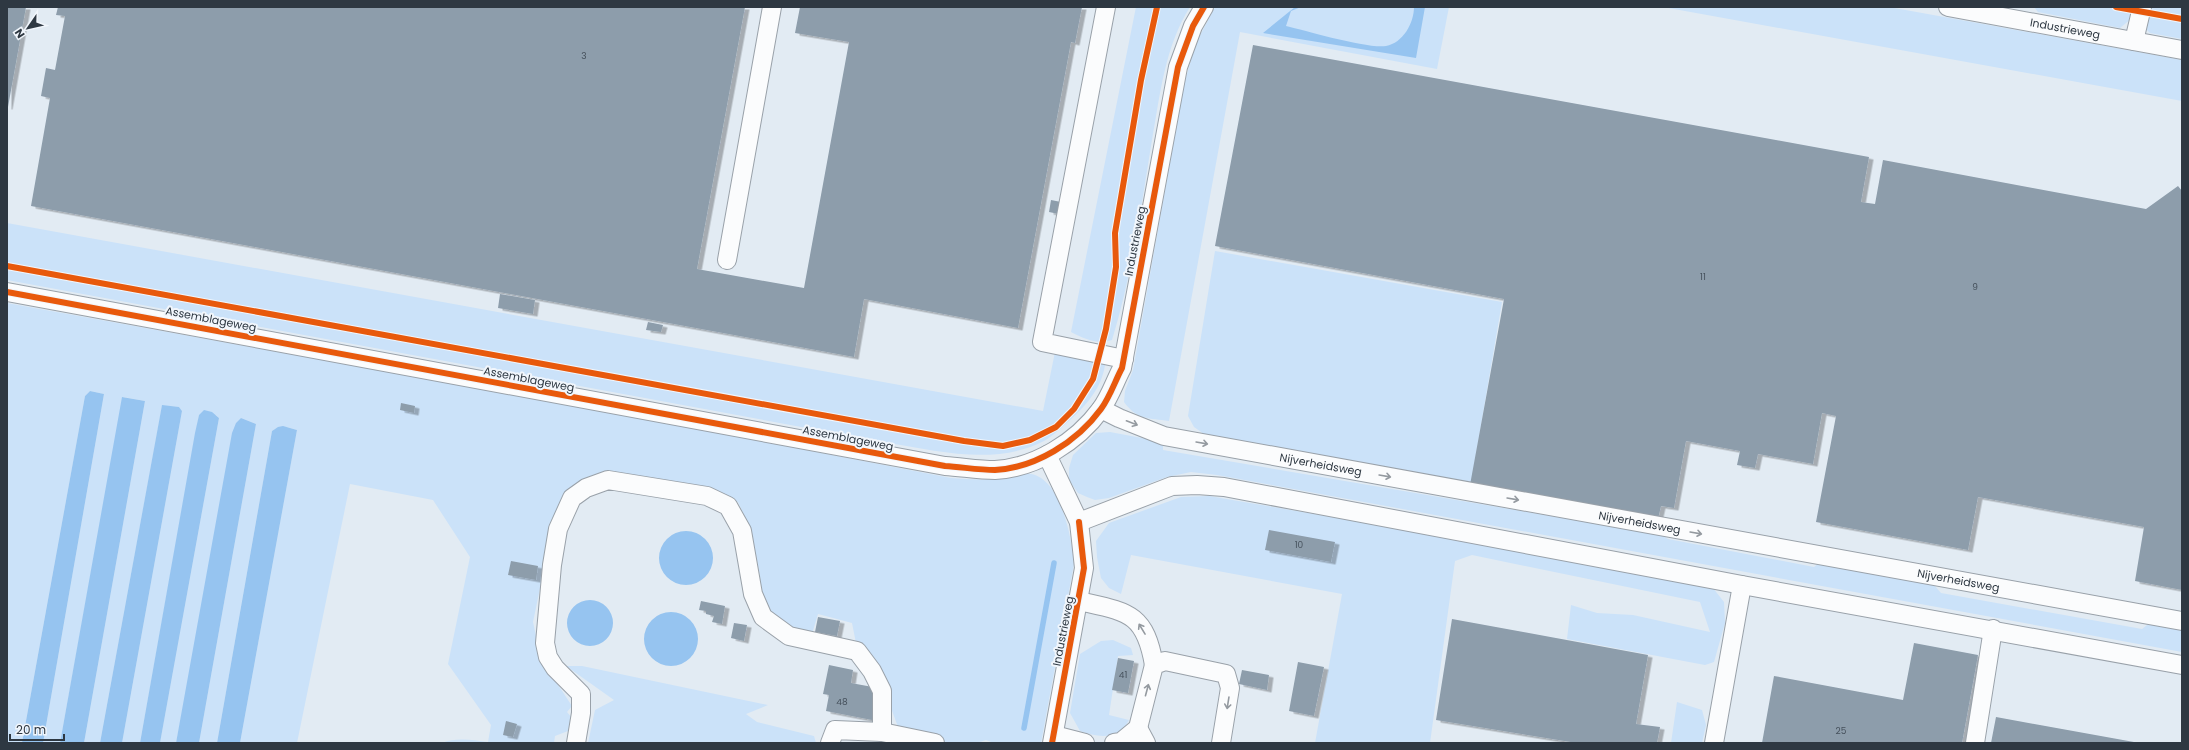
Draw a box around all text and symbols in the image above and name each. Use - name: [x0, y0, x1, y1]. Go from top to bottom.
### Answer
- north arrow: [8, 8, 48, 48]
- street label: Industrieweg: [2029, 14, 2101, 43]
- text: N: [11, 26, 29, 41]
- house number: 3: [581, 50, 587, 62]
- street label: Industrieweg: [1120, 205, 1150, 277]
- house number: 11: [1700, 271, 1706, 283]
- house number: 9: [1972, 281, 1978, 293]
- street label: Assemblageweg: [164, 302, 258, 336]
- street label: Assemblageweg: [482, 362, 576, 396]
- one-way arrow: [1126, 420, 1138, 428]
- street label: Assemblageweg: [801, 421, 895, 455]
- one-way arrow: [1195, 439, 1208, 447]
- street label: Nijverheidsweg: [1278, 449, 1363, 480]
- one-way arrow: [1378, 472, 1391, 480]
- one-way arrow: [1506, 496, 1519, 504]
- street label: Nijverheidsweg: [1597, 507, 1682, 538]
- one-way arrow: [1689, 529, 1702, 537]
- house number: 10: [1295, 539, 1304, 551]
- street label: Nijverheidsweg: [1916, 565, 2001, 596]
- street label: Industrieweg: [1048, 595, 1078, 667]
- one-way arrow: [1138, 623, 1146, 635]
- house number: 41: [1119, 669, 1127, 681]
- one-way arrow: [1144, 684, 1152, 697]
- house number: 48: [836, 696, 848, 708]
- one-way arrow: [1223, 696, 1231, 709]
- scale bar: [10, 716, 64, 742]
- text: 20 m: [16, 721, 46, 738]
- house number: 25: [1836, 725, 1847, 737]

